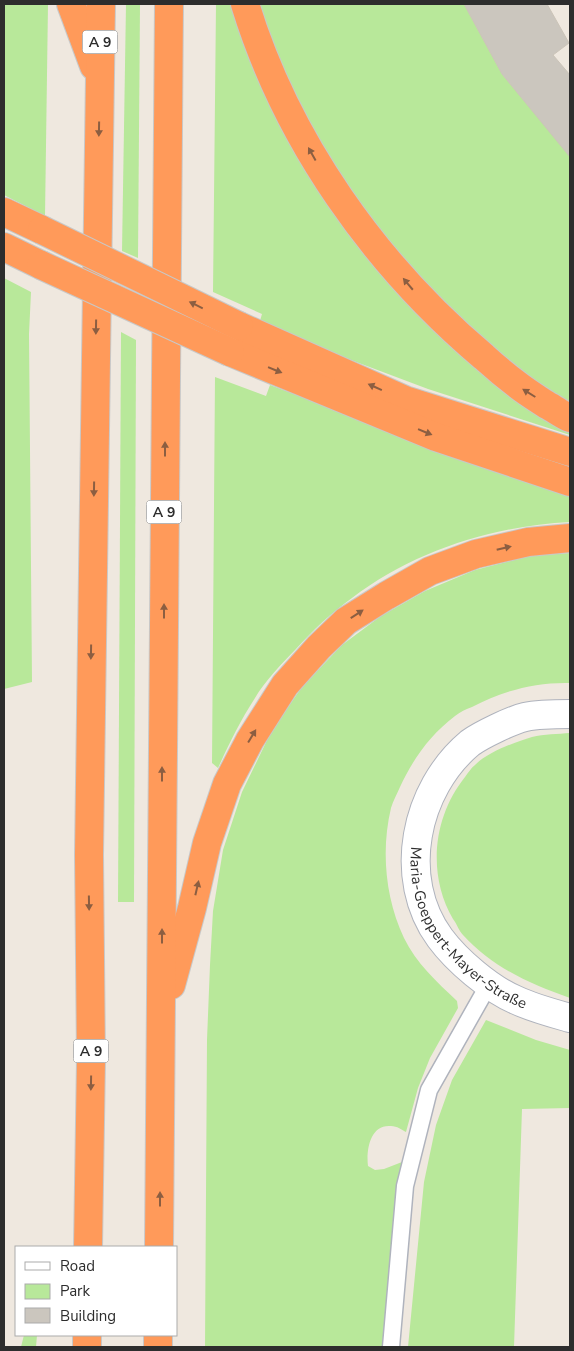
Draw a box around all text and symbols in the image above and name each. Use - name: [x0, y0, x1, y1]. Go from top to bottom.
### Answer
- road number: A 9: [82, 31, 118, 54]
- one-way arrow: [95, 121, 103, 137]
- one-way arrow: [308, 146, 316, 161]
- one-way arrow: [403, 278, 414, 291]
- one-way arrow: [188, 300, 203, 309]
- one-way arrow: [92, 319, 100, 335]
- one-way arrow: [268, 367, 282, 375]
- one-way arrow: [368, 382, 382, 390]
- one-way arrow: [522, 388, 535, 398]
- one-way arrow: [418, 429, 432, 437]
- one-way arrow: [161, 440, 169, 456]
- one-way arrow: [90, 481, 98, 497]
- road number: A 9: [146, 501, 182, 524]
- one-way arrow: [497, 544, 512, 552]
- one-way arrow: [160, 603, 168, 619]
- one-way arrow: [351, 610, 364, 619]
- one-way arrow: [87, 644, 95, 660]
- one-way arrow: [247, 730, 256, 743]
- one-way arrow: [159, 765, 167, 781]
- street label: Maria-Goeppert-Mayer-Straße: [406, 846, 530, 1014]
- one-way arrow: [193, 881, 201, 896]
- one-way arrow: [85, 896, 93, 912]
- one-way arrow: [158, 928, 166, 944]
- road number: A 9: [74, 1040, 108, 1062]
- one-way arrow: [87, 1076, 95, 1092]
- one-way arrow: [156, 1190, 164, 1206]
- legend: [15, 1246, 178, 1336]
- text: Road: [60, 1256, 95, 1276]
- text: Park: [60, 1281, 90, 1301]
- text: Building: [60, 1306, 116, 1326]

